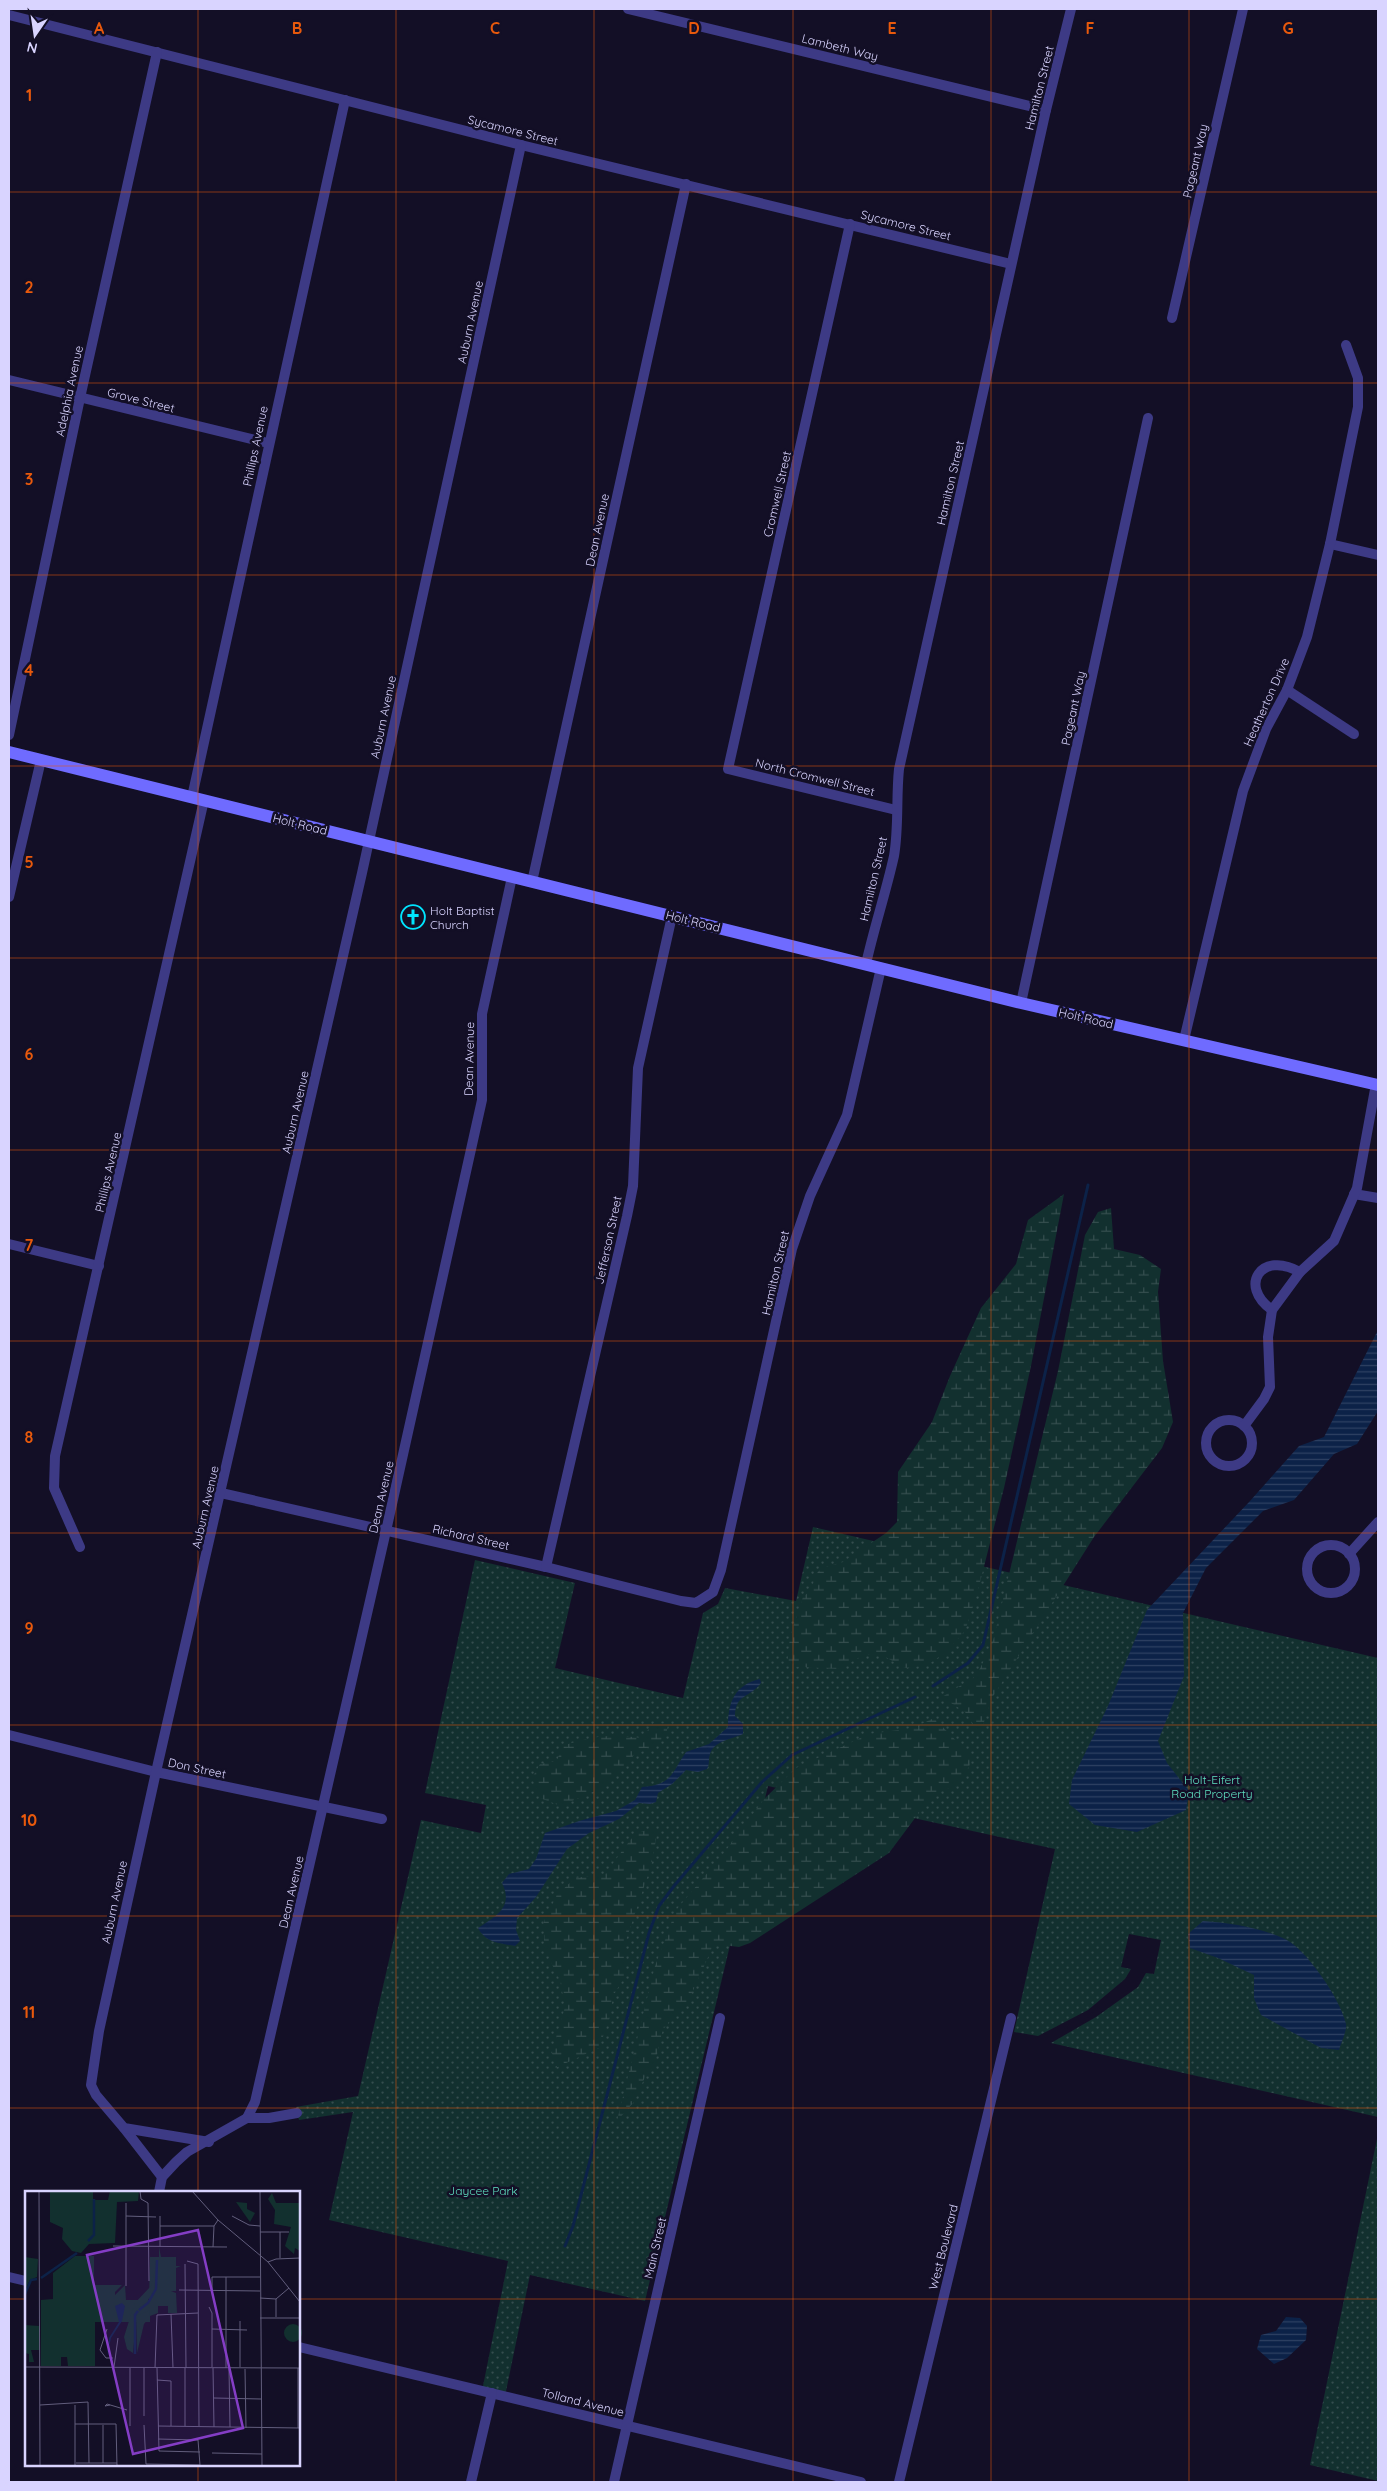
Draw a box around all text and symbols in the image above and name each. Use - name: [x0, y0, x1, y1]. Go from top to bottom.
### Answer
- north arrow: [10, 10, 60, 60]
- text: A: [94, 18, 105, 38]
- text: B: [292, 18, 302, 38]
- text: C: [490, 18, 500, 38]
- text: D: [688, 18, 700, 38]
- text: E: [887, 18, 897, 38]
- text: F: [1086, 18, 1095, 38]
- text: G: [1282, 18, 1294, 38]
- street label: Lambeth Way: [800, 30, 880, 64]
- text: N: [25, 38, 39, 58]
- street label: Hamilton Street: [1021, 44, 1057, 132]
- text: 1: [26, 85, 32, 105]
- street label: Sycamore Street: [466, 112, 560, 148]
- street label: Pageant Way: [1179, 122, 1211, 200]
- street label: Sycamore Street: [859, 207, 953, 243]
- text: 2: [24, 277, 34, 297]
- street label: Auburn Avenue: [454, 279, 486, 365]
- street label: Adelphia Avenue: [52, 344, 86, 438]
- street label: Grove Street: [106, 384, 176, 416]
- street label: Phillips Avenue: [239, 404, 271, 488]
- street label: Hamilton Street: [933, 439, 967, 527]
- street label: Cromwell Street: [760, 450, 794, 538]
- text: 3: [25, 469, 33, 489]
- street label: Dean Avenue: [582, 492, 612, 568]
- street label: Heatherton Drive: [1240, 655, 1292, 749]
- text: 4: [24, 660, 34, 680]
- street label: Pageant Way: [1058, 669, 1088, 747]
- street label: Auburn Avenue: [367, 674, 399, 760]
- street label: North Cromwell Street: [754, 755, 876, 799]
- street label: Holt Road: [271, 810, 329, 838]
- street label: Hamilton Street: [856, 835, 890, 923]
- text: 5: [24, 852, 34, 872]
- place label: Holt Baptist Church: [430, 903, 495, 932]
- church icon: Holt Baptist Church: [400, 904, 426, 930]
- street label: Holt Road: [664, 907, 722, 935]
- street label: Holt Road: [1057, 1004, 1115, 1032]
- street label: Dean Avenue: [461, 1022, 477, 1096]
- text: 6: [25, 1044, 34, 1064]
- street label: Auburn Avenue: [278, 1069, 312, 1155]
- street label: Phillips Avenue: [91, 1130, 125, 1214]
- street label: Jefferson Street: [591, 1195, 625, 1285]
- street label: Hamilton Street: [758, 1229, 792, 1317]
- text: 7: [25, 1235, 34, 1255]
- text: 8: [25, 1427, 34, 1447]
- street label: Dean Avenue: [365, 1459, 397, 1535]
- street label: Auburn Avenue: [188, 1464, 222, 1550]
- street label: Richard Street: [431, 1521, 511, 1553]
- text: 9: [24, 1618, 34, 1638]
- street label: Don Street: [167, 1755, 227, 1781]
- park label: Holt-Eifert Road Property: [1171, 1772, 1253, 1801]
- text: 10: [21, 1810, 37, 1830]
- street label: Dean Avenue: [275, 1854, 307, 1930]
- street label: Auburn Avenue: [98, 1859, 130, 1945]
- text: 11: [23, 2002, 35, 2022]
- park label: Jaycee Park: [448, 2183, 518, 2198]
- inset map: [25, 2191, 300, 2466]
- street label: West Boulevard: [925, 2203, 961, 2291]
- street label: Main Street: [641, 2216, 669, 2280]
- street label: Tolland Avenue: [540, 2385, 626, 2420]

